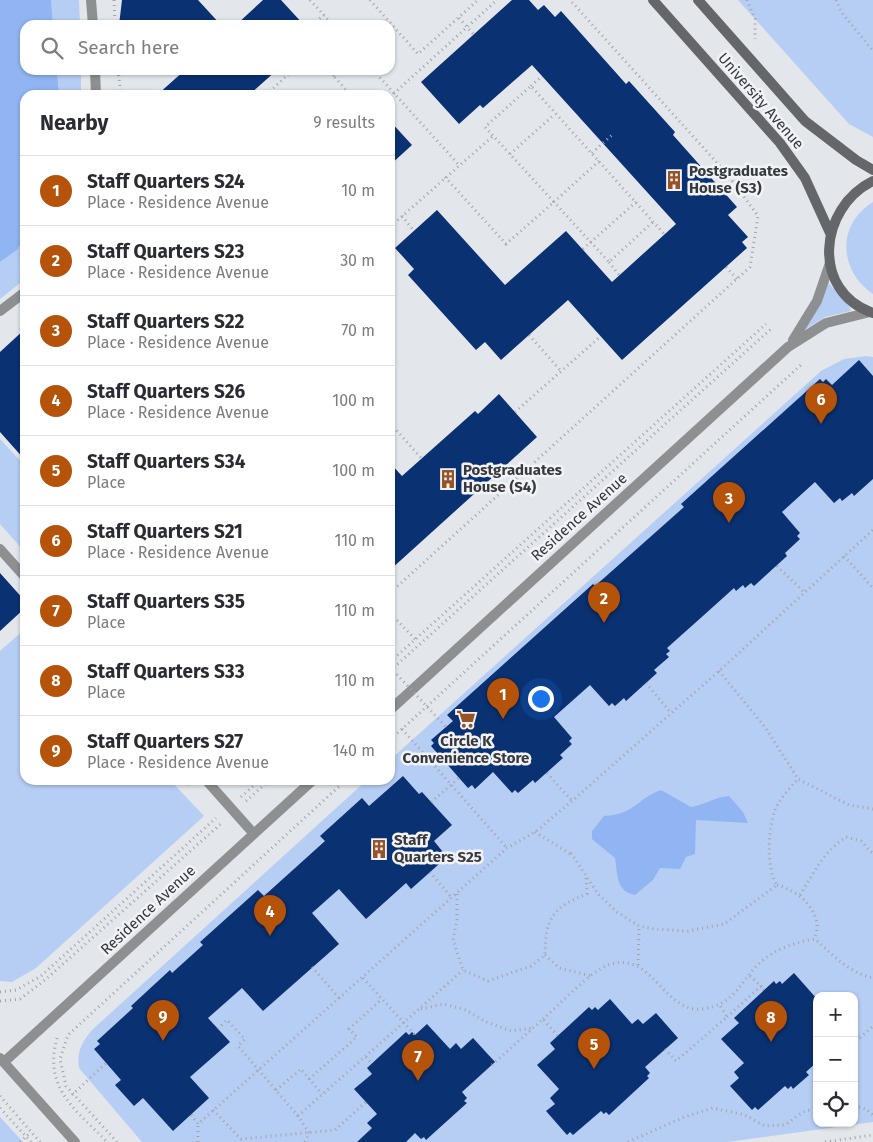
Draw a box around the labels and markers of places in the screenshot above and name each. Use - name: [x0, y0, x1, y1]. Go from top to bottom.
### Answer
- place label: Postgraduates House (S3): [689, 162, 788, 197]
- building icon: Postgraduates House (S3): [663, 169, 685, 191]
- pin: 6: [805, 383, 837, 424]
- place label: Postgraduates House (S4): [463, 461, 562, 496]
- building icon: Postgraduates House (S4): [437, 468, 459, 490]
- pin: 3: [713, 482, 745, 523]
- pin: 2: [588, 582, 620, 623]
- pin: 1: [487, 678, 519, 719]
- supermarket icon: Circle K Convenience Store: [455, 708, 477, 730]
- place label: Circle K Convenience Store: [403, 732, 529, 767]
- place label: Staff Quarters S25: [394, 831, 482, 866]
- building icon: Staff Quarters S25: [368, 838, 390, 860]
- pin: 4: [254, 895, 286, 936]
- pin: 9: [147, 1000, 179, 1041]
- pin: 8: [755, 1001, 787, 1042]
- pin: 5: [578, 1028, 610, 1069]
- pin: 7: [402, 1040, 434, 1081]

